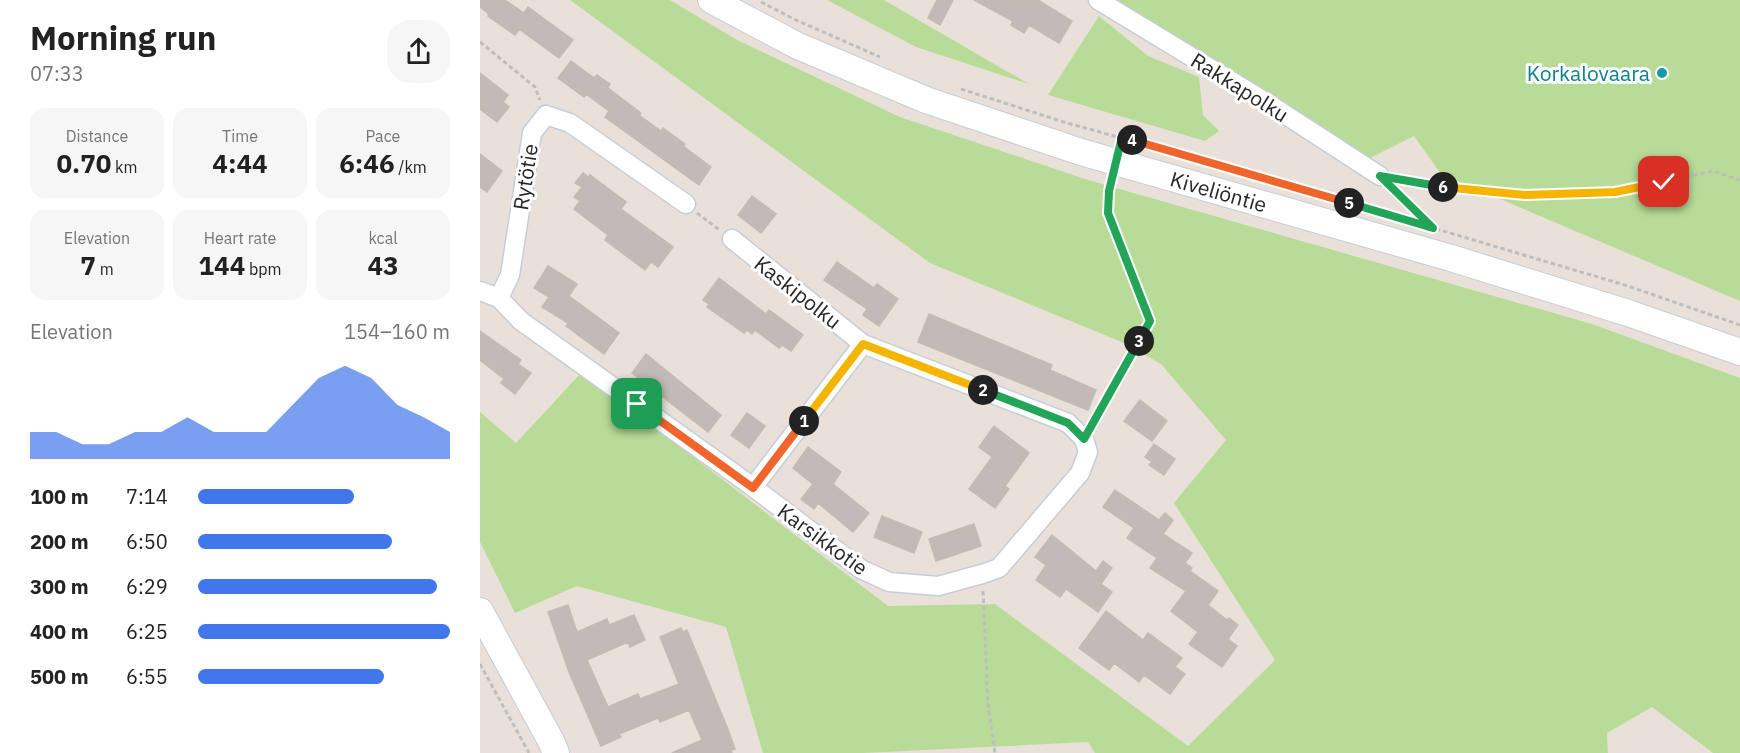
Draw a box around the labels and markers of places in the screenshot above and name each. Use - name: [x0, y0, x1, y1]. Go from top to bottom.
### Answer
- place label: Korkalovaara: [1527, 59, 1650, 87]
- marker: Korkalovaara: [1655, 66, 1669, 80]
- pin: 4: [1117, 125, 1147, 155]
- pin: [1638, 156, 1689, 207]
- pin: 6: [1428, 172, 1458, 202]
- pin: 5: [1334, 188, 1364, 218]
- pin: 3: [1124, 326, 1154, 356]
- pin: 2: [968, 375, 998, 405]
- pin: [611, 378, 662, 429]
- pin: 1: [789, 406, 819, 436]

